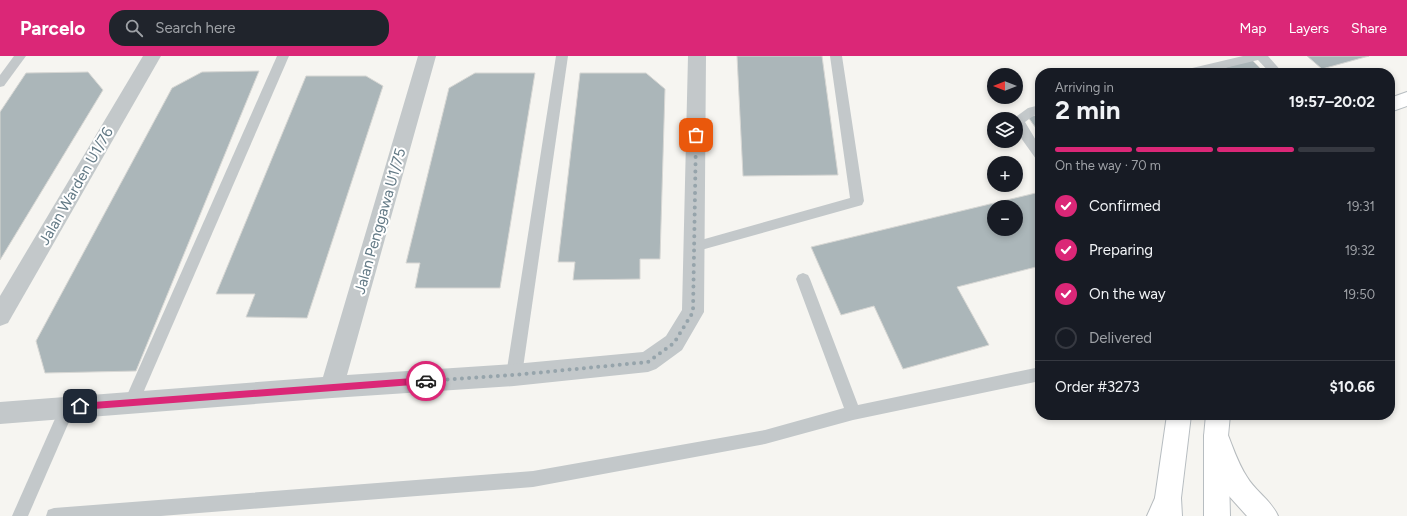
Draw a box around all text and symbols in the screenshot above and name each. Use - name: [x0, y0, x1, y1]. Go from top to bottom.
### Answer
- search box: [109, 10, 389, 46]
- text: Parcelo: [20, 17, 85, 40]
- icon: search: [123, 17, 145, 39]
- text: Search here: [155, 19, 235, 37]
- text: Map: [1239, 20, 1267, 37]
- text: Layers: [1289, 20, 1329, 37]
- text: Share: [1351, 20, 1387, 37]
- north arrow: [987, 68, 1023, 104]
- map controls: [987, 68, 1023, 236]
- text: Arriving in: [1055, 80, 1114, 95]
- text: 19:57–20:02: [1289, 93, 1375, 111]
- text: 2 min: [1055, 94, 1121, 126]
- button: layers: [987, 112, 1023, 148]
- pin: [679, 118, 713, 152]
- street label: Jalan Warden U1/76: [35, 123, 117, 248]
- icon: bag: [685, 124, 707, 146]
- street label: Jalan Penggawa U1/75: [351, 146, 409, 296]
- button: +: [987, 156, 1023, 192]
- text: On the way · 70 m: [1055, 158, 1161, 173]
- icon: check: [1055, 195, 1077, 217]
- text: Confirmed: [1089, 197, 1161, 215]
- text: 19:31: [1347, 199, 1375, 214]
- button: −: [987, 200, 1023, 236]
- icon: check: [1055, 239, 1077, 261]
- text: Preparing: [1089, 241, 1153, 259]
- text: 19:32: [1345, 243, 1375, 258]
- icon: check: [1055, 283, 1077, 305]
- text: On the way: [1089, 285, 1166, 303]
- text: 19:50: [1343, 287, 1375, 302]
- text: Delivered: [1089, 329, 1152, 347]
- courier: [406, 361, 446, 401]
- icon: car: [415, 370, 437, 392]
- text: Order #3273: [1055, 378, 1140, 396]
- text: $10.66: [1330, 378, 1375, 396]
- pin: [63, 389, 97, 423]
- icon: home: [69, 395, 91, 417]

